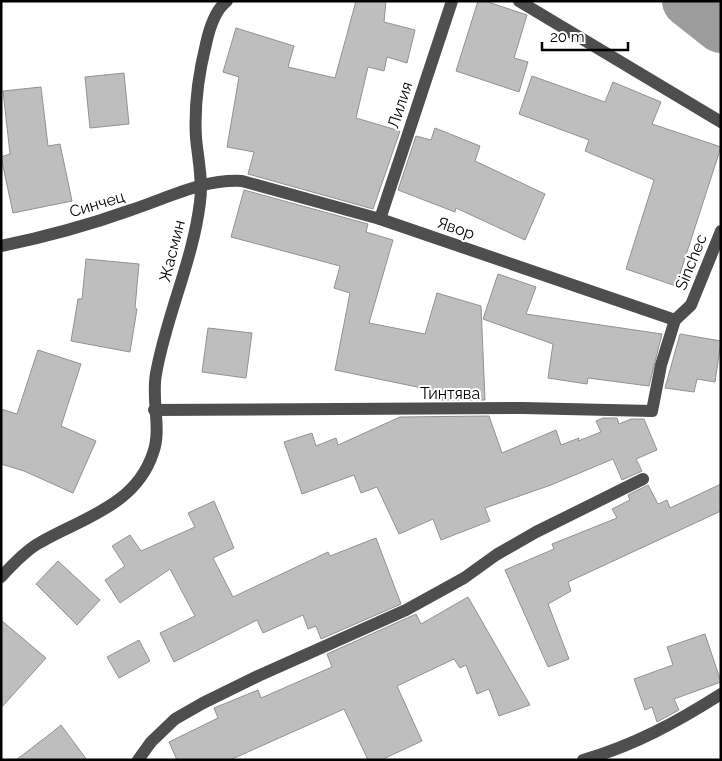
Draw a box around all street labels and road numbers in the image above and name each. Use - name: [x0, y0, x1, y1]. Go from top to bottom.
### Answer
- street label: Лилия: [384, 79, 416, 131]
- street label: Синчец: [67, 187, 127, 221]
- street label: Явор: [435, 213, 477, 243]
- street label: Жасмин: [155, 218, 189, 284]
- street label: Sinchec: [671, 231, 711, 293]
- street label: Тинтява: [420, 384, 480, 403]

